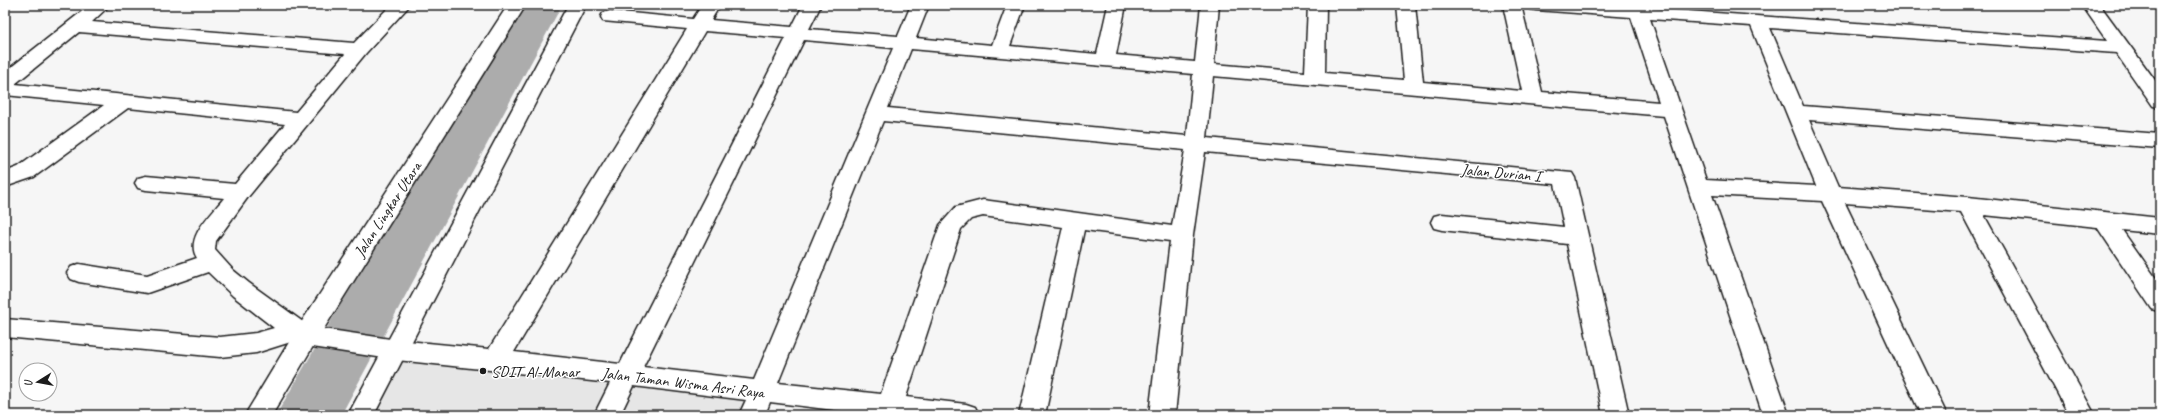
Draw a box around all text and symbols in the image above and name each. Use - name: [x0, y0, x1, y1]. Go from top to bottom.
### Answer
- street label: Jalan Lingkar Utara: [349, 157, 427, 262]
- street label: Jalan Durian I: [1459, 159, 1545, 187]
- north arrow: [18, 362, 58, 402]
- place label: SDIT Al-Manar: [491, 362, 581, 382]
- street label: Jalan Taman Wisma Asri Raya: [600, 363, 767, 403]
- marker: SDIT Al-Manar: [478, 366, 488, 376]
- text: U: [20, 377, 36, 388]

